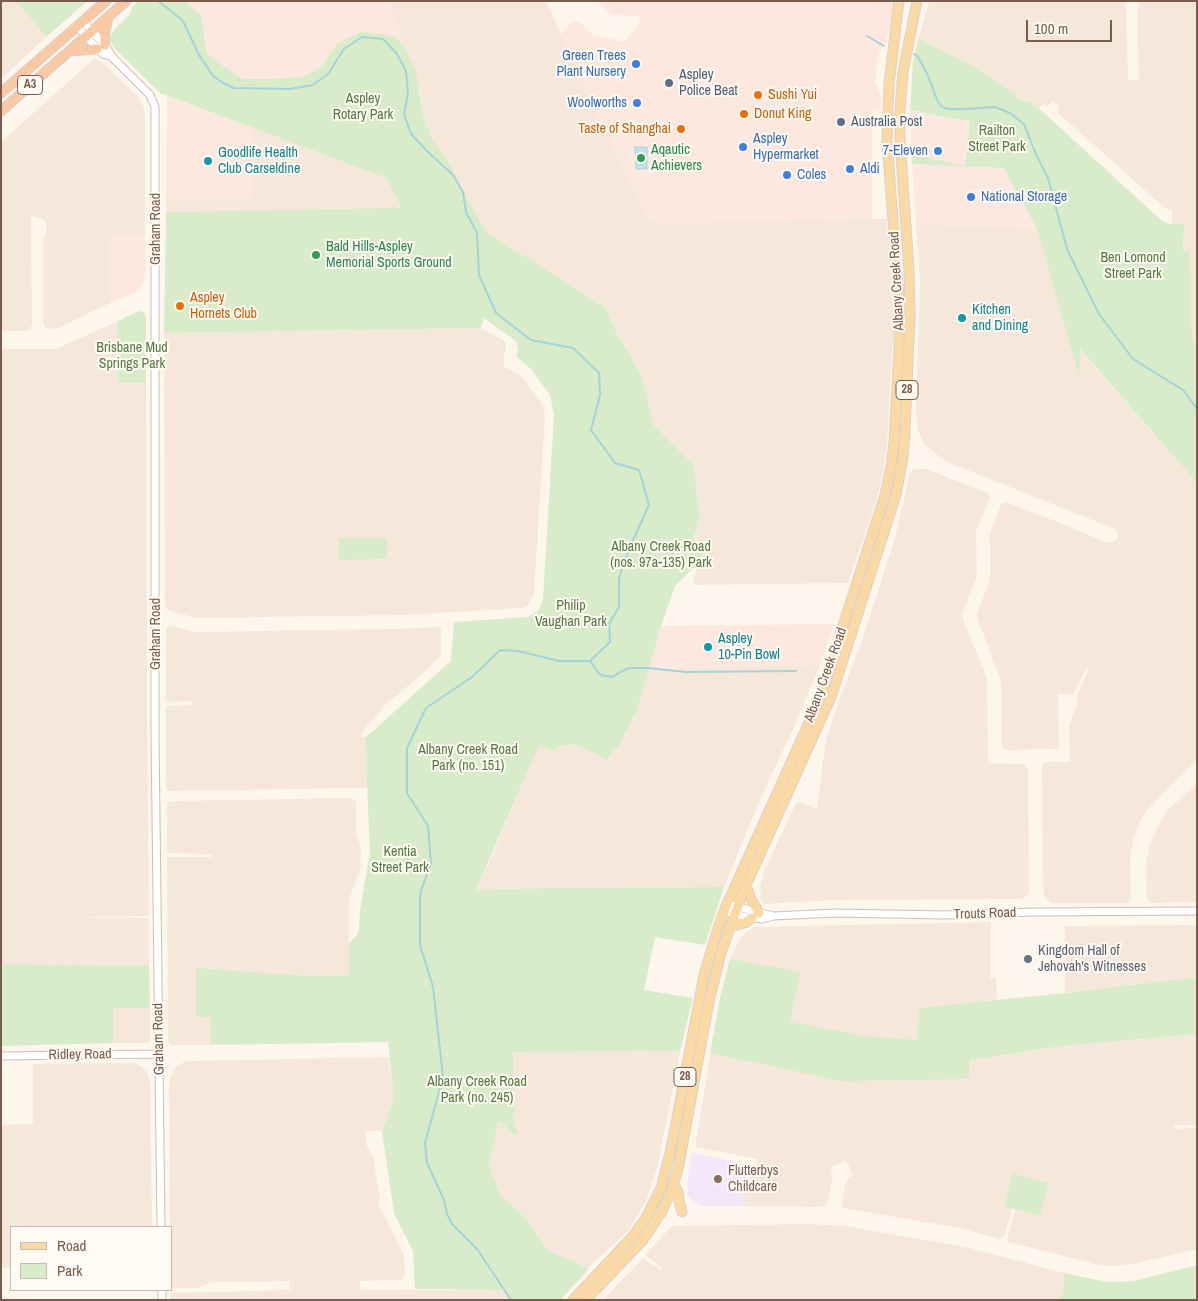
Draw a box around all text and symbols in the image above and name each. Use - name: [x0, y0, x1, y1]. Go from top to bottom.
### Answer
- scale bar: [1028, 10, 1114, 42]
- text: 100 m: [1034, 18, 1068, 39]
- place label: Green Trees Plant Nursery: [556, 48, 626, 80]
- marker: Green Trees Plant Nursery: [630, 58, 642, 70]
- place label: Aspley Police Beat: [679, 67, 738, 100]
- road number: A3: [18, 76, 42, 94]
- marker: Aspley Police Beat: [663, 77, 675, 89]
- place label: Sushi Yui: [768, 87, 817, 103]
- marker: Sushi Yui: [752, 89, 764, 101]
- park label: Aspley Rotary Park: [333, 91, 393, 124]
- place label: Woolworths: [567, 95, 627, 111]
- marker: Woolworths: [631, 97, 643, 109]
- place label: Donut King: [754, 106, 811, 122]
- marker: Donut King: [738, 108, 750, 120]
- place label: Australia Post: [851, 114, 922, 130]
- marker: Australia Post: [835, 116, 847, 128]
- place label: Taste of Shanghai: [578, 121, 671, 137]
- marker: Taste of Shanghai: [675, 123, 687, 135]
- park label: Railton Street Park: [968, 123, 1026, 156]
- place label: Aspley Hypermarket: [753, 131, 819, 164]
- marker: Aspley Hypermarket: [737, 141, 749, 153]
- place label: Aqautic Achievers: [651, 142, 702, 174]
- place label: 7-Eleven: [883, 143, 928, 159]
- place label: Goodlife Health Club Carseldine: [218, 145, 300, 178]
- marker: 7-Eleven: [932, 145, 944, 157]
- marker: Aqautic Achievers: [635, 152, 647, 164]
- marker: Goodlife Health Club Carseldine: [202, 155, 214, 167]
- place label: Aldi: [860, 161, 880, 177]
- marker: Aldi: [844, 163, 856, 175]
- place label: Coles: [797, 167, 826, 183]
- marker: Coles: [781, 169, 793, 181]
- place label: National Storage: [981, 189, 1067, 205]
- marker: National Storage: [965, 191, 977, 203]
- street label: Graham Road: [148, 193, 164, 265]
- street label: Albany Creek Road: [886, 231, 908, 331]
- place label: Bald Hills-Aspley Memorial Sports Ground: [326, 239, 452, 272]
- marker: Bald Hills-Aspley Memorial Sports Ground: [310, 249, 322, 261]
- park label: Ben Lomond Street Park: [1100, 250, 1166, 282]
- place label: Aspley Hornets Club: [190, 290, 257, 322]
- marker: Aspley Hornets Club: [174, 300, 186, 312]
- place label: Kitchen and Dining: [972, 302, 1028, 334]
- marker: Kitchen and Dining: [956, 312, 968, 324]
- park label: Brisbane Mud Springs Park: [96, 340, 168, 372]
- road number: 28: [896, 380, 918, 400]
- park label: Albany Creek Road (nos. 97a-135) Park: [610, 539, 712, 572]
- street label: Graham Road: [148, 598, 164, 670]
- park label: Philip Vaughan Park: [535, 598, 607, 630]
- street label: Albany Creek Road: [801, 625, 851, 725]
- place label: Aspley 10-Pin Bowl: [718, 631, 780, 664]
- marker: Aspley 10-Pin Bowl: [702, 641, 714, 653]
- park label: Albany Creek Road Park (no. 151): [418, 742, 518, 774]
- park label: Kentia Street Park: [371, 844, 429, 876]
- street label: Trouts Road: [953, 905, 1017, 923]
- place label: Kingdom Hall of Jehovah's Witnesses: [1038, 943, 1146, 976]
- marker: Kingdom Hall of Jehovah's Witnesses: [1022, 953, 1034, 965]
- street label: Graham Road: [150, 1003, 168, 1075]
- street label: Ridley Road: [48, 1046, 112, 1064]
- road number: 28: [674, 1068, 696, 1086]
- park label: Albany Creek Road Park (no. 245): [427, 1074, 527, 1106]
- place label: Flutterbys Childcare: [728, 1163, 778, 1196]
- marker: Flutterbys Childcare: [712, 1173, 724, 1185]
- legend: [10, 1226, 172, 1291]
- text: Road: [57, 1235, 86, 1256]
- text: Park: [57, 1260, 82, 1281]

